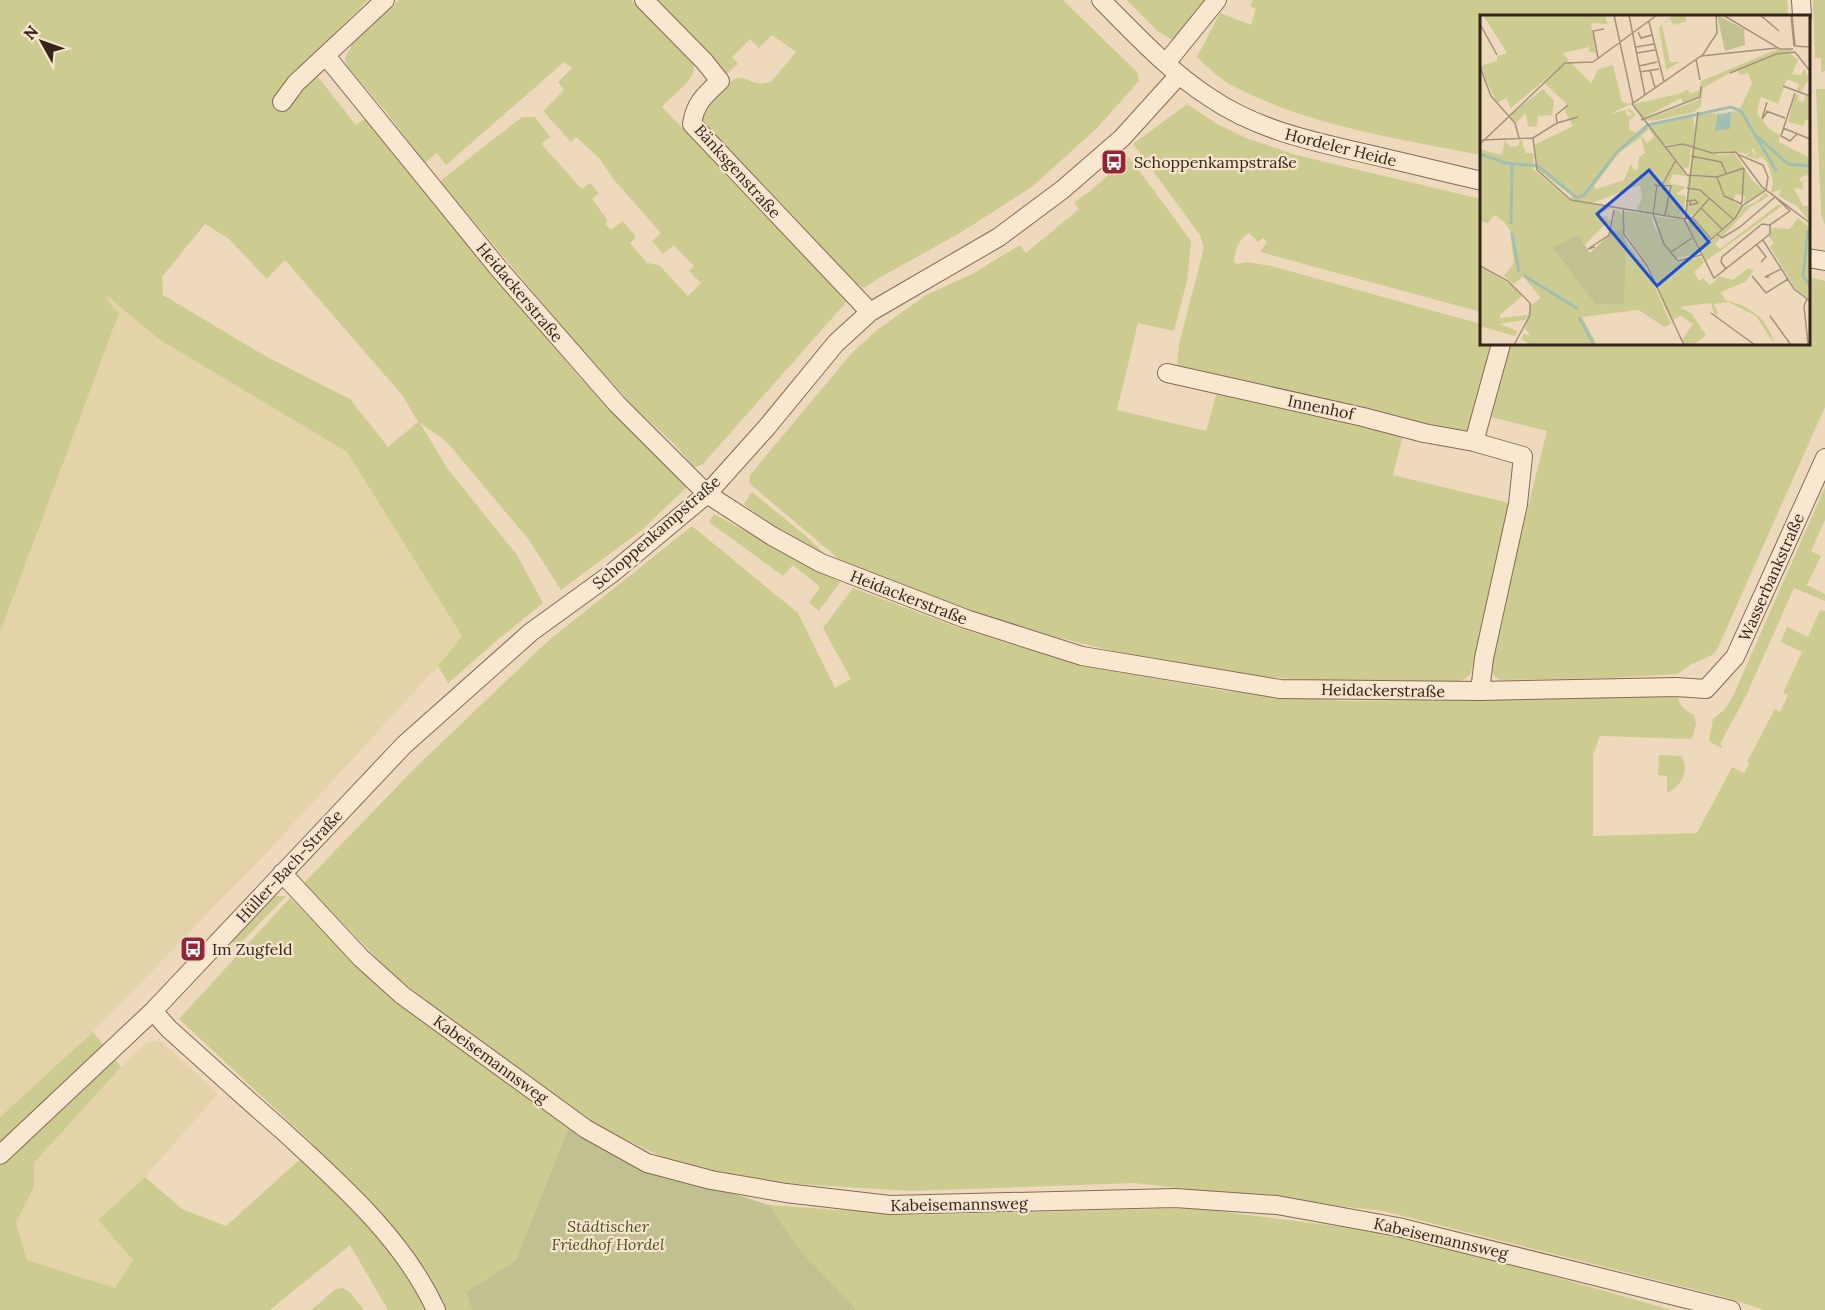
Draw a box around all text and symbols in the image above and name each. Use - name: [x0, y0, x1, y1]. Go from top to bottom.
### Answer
- north arrow: [12, 12, 72, 72]
- inset map: [1480, 15, 1810, 345]
- text: N: [19, 21, 42, 44]
- street label: Bänksgenstraße: [691, 120, 786, 222]
- street label: Hordeler Heide: [1283, 123, 1399, 171]
- bus stop icon: Schoppenkampstraße: [1099, 147, 1129, 177]
- place label: Schoppenkampstraße: [1134, 152, 1297, 172]
- street label: Heidackerstraße: [473, 238, 568, 346]
- street label: Innenhof: [1286, 390, 1358, 424]
- street label: Schoppenkampstraße: [588, 471, 724, 593]
- street label: Wasserbankstraße: [1734, 510, 1808, 644]
- street label: Heidackerstraße: [848, 565, 971, 629]
- street label: Heidackerstraße: [1321, 679, 1445, 701]
- street label: Hüller-Bach-Straße: [231, 805, 347, 927]
- bus stop icon: Im Zugfeld: [178, 934, 208, 964]
- place label: Im Zugfeld: [212, 939, 293, 959]
- street label: Kabeisemannsweg: [430, 1011, 553, 1108]
- street label: Kabeisemannsweg: [890, 1193, 1029, 1215]
- street label: Kabeisemannsweg: [1372, 1213, 1511, 1263]
- park label: Städtischer Friedhof Hordel: [551, 1216, 665, 1254]

